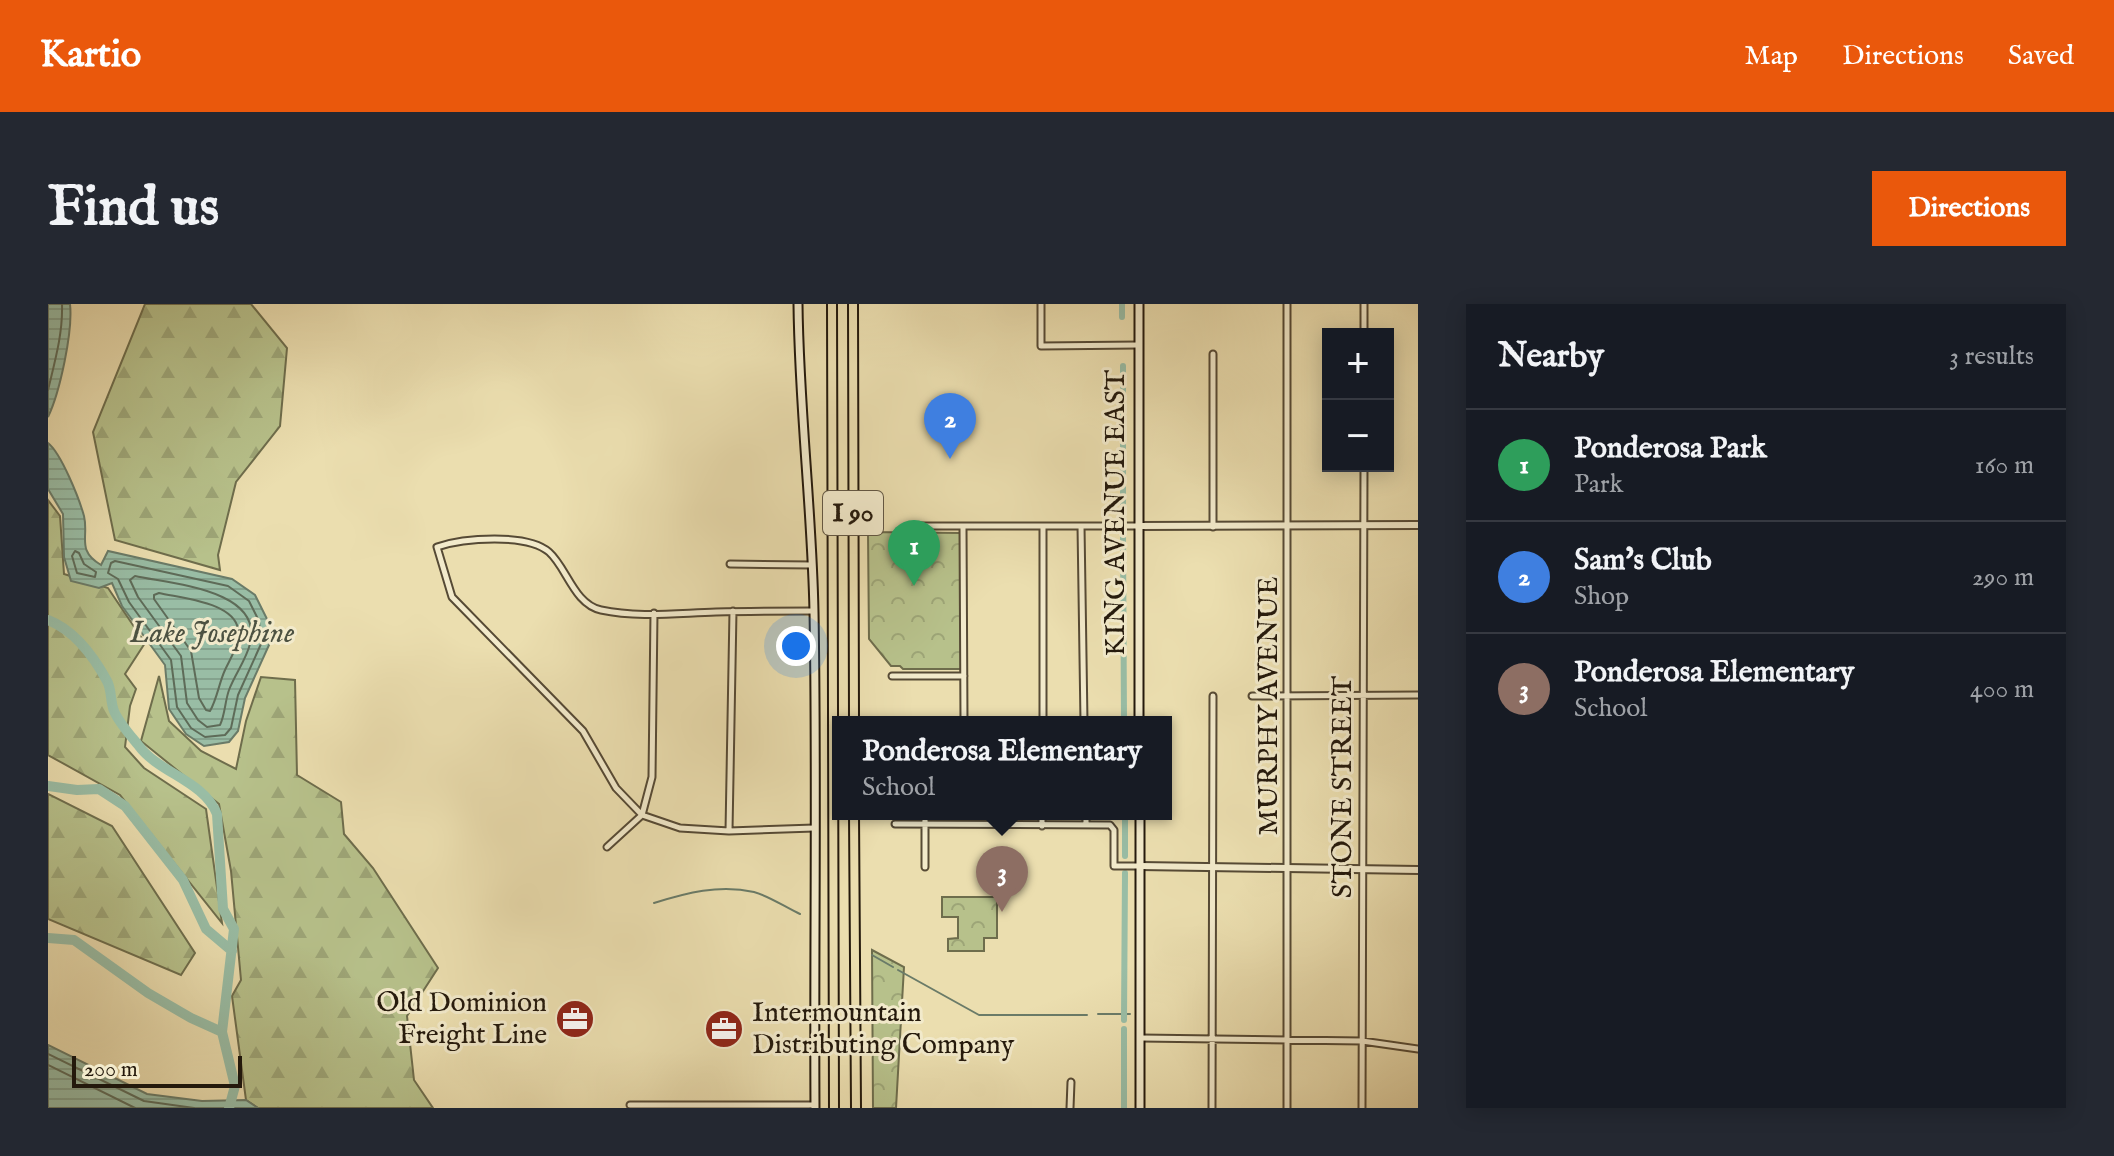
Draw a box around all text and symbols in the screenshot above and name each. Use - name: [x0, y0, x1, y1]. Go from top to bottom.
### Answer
- text: Kartio: [40, 32, 141, 80]
- text: Map: [1744, 39, 1798, 74]
- text: Directions: [1842, 39, 1964, 74]
- text: Saved: [2008, 39, 2074, 74]
- button: Directions: [1872, 171, 2066, 246]
- text: Find us: [48, 173, 219, 244]
- map controls: [1322, 328, 1394, 472]
- button: +: [1322, 328, 1394, 400]
- text: Nearby: [1498, 335, 1604, 378]
- text: 3 results: [1949, 340, 2034, 373]
- street label: KING AVENUE EAST: [1099, 369, 1134, 656]
- pin: 2: [924, 393, 976, 459]
- button: −: [1322, 400, 1394, 472]
- text: Ponderosa Park: [1574, 430, 1767, 468]
- text: 1: [1519, 449, 1529, 482]
- text: 160 m: [1975, 449, 2034, 482]
- text: Park: [1574, 468, 1623, 501]
- road number: I 90: [823, 491, 883, 535]
- pin: 1: [888, 520, 940, 586]
- text: Sam's Club: [1574, 542, 1712, 580]
- text: 2: [1518, 561, 1530, 594]
- text: 290 m: [1972, 561, 2034, 594]
- street label: MURPHY AVENUE: [1252, 576, 1287, 836]
- text: Shop: [1574, 580, 1629, 613]
- water label: Lake Josephine: [129, 615, 294, 653]
- your location: [776, 626, 816, 666]
- text: Ponderosa Elementary: [1574, 654, 1854, 692]
- text: 3: [1519, 673, 1529, 706]
- text: 400 m: [1970, 673, 2034, 706]
- street label: STONE STREET: [1326, 675, 1361, 898]
- text: School: [1574, 692, 1647, 725]
- popup: [832, 716, 1172, 820]
- text: Ponderosa Elementary: [862, 733, 1142, 771]
- text: School: [862, 771, 935, 804]
- pin: 3: [976, 846, 1028, 912]
- place label: Old Dominion Freight Line: [376, 986, 547, 1053]
- place label: Intermountain Distributing Company: [752, 996, 1014, 1063]
- office icon: Old Dominion Freight Line: [554, 998, 596, 1040]
- office icon: Intermountain Distributing Company: [703, 1008, 745, 1050]
- scale bar: [72, 1052, 242, 1088]
- text: 200 m: [84, 1056, 138, 1084]

